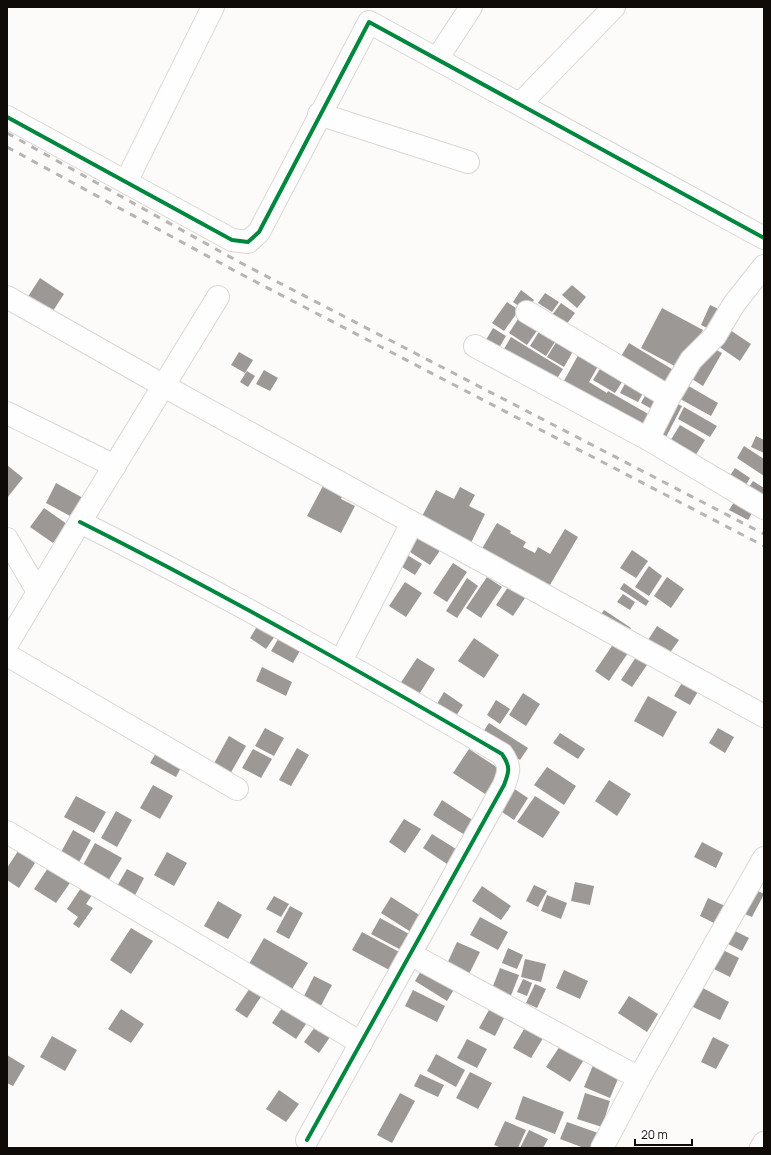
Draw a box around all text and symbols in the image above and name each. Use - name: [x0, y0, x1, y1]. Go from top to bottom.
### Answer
- scale bar: [635, 1121, 692, 1147]
- text: 20 m: [641, 1126, 668, 1143]

